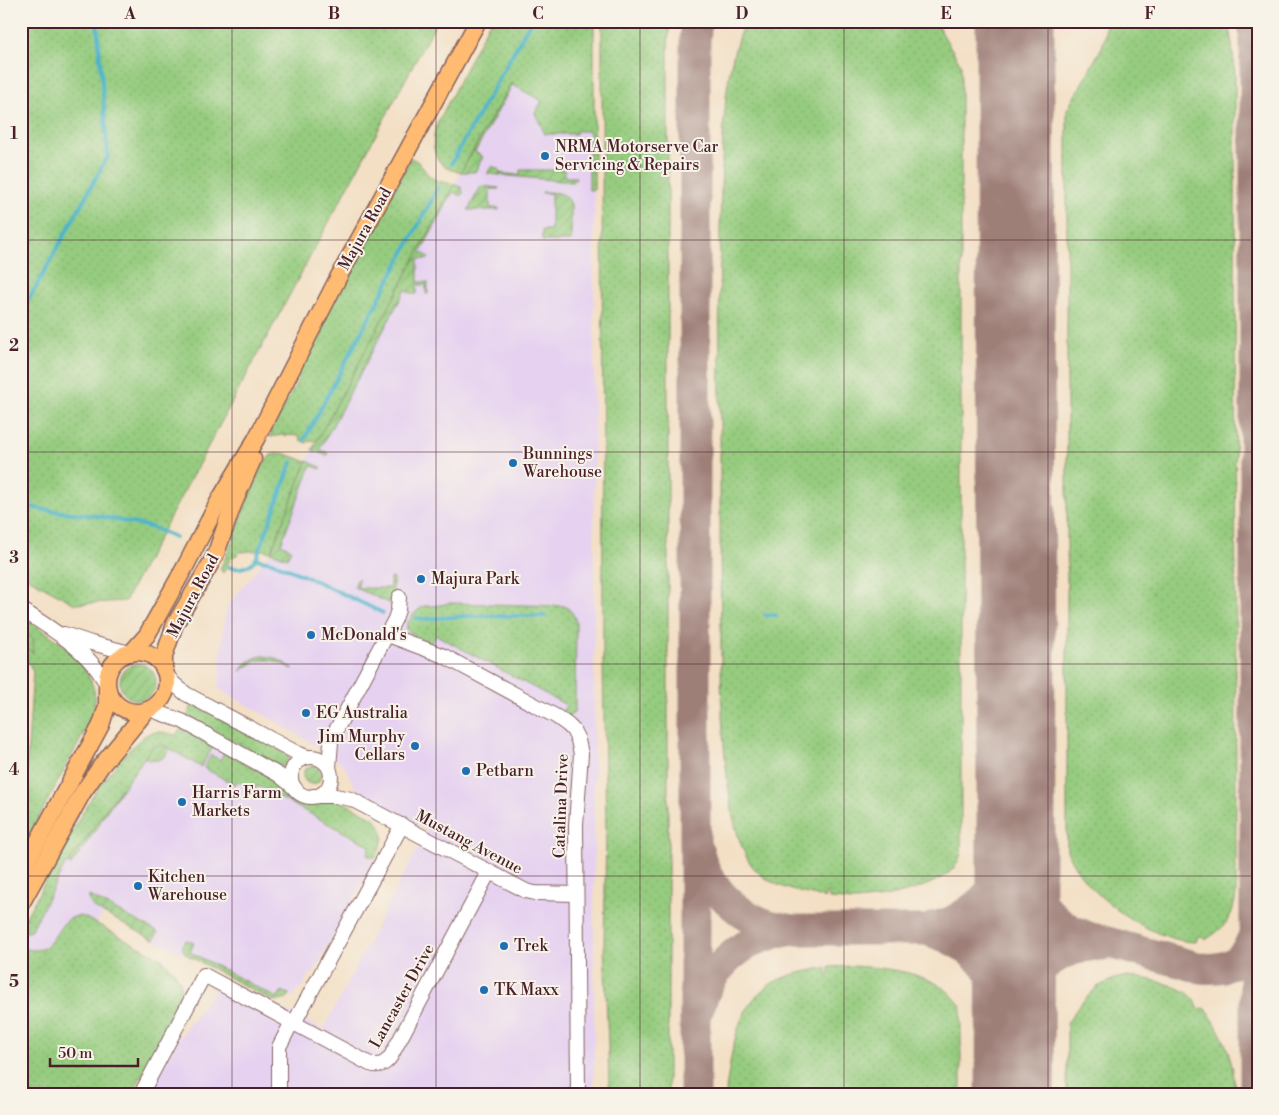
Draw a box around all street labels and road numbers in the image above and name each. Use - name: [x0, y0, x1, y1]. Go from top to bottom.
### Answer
- street label: Majura Road: [334, 184, 396, 274]
- street label: Majura Road: [163, 551, 223, 641]
- street label: Catalina Drive: [549, 753, 573, 859]
- street label: Mustang Avenue: [412, 805, 526, 879]
- street label: Lancaster Drive: [365, 940, 439, 1052]

